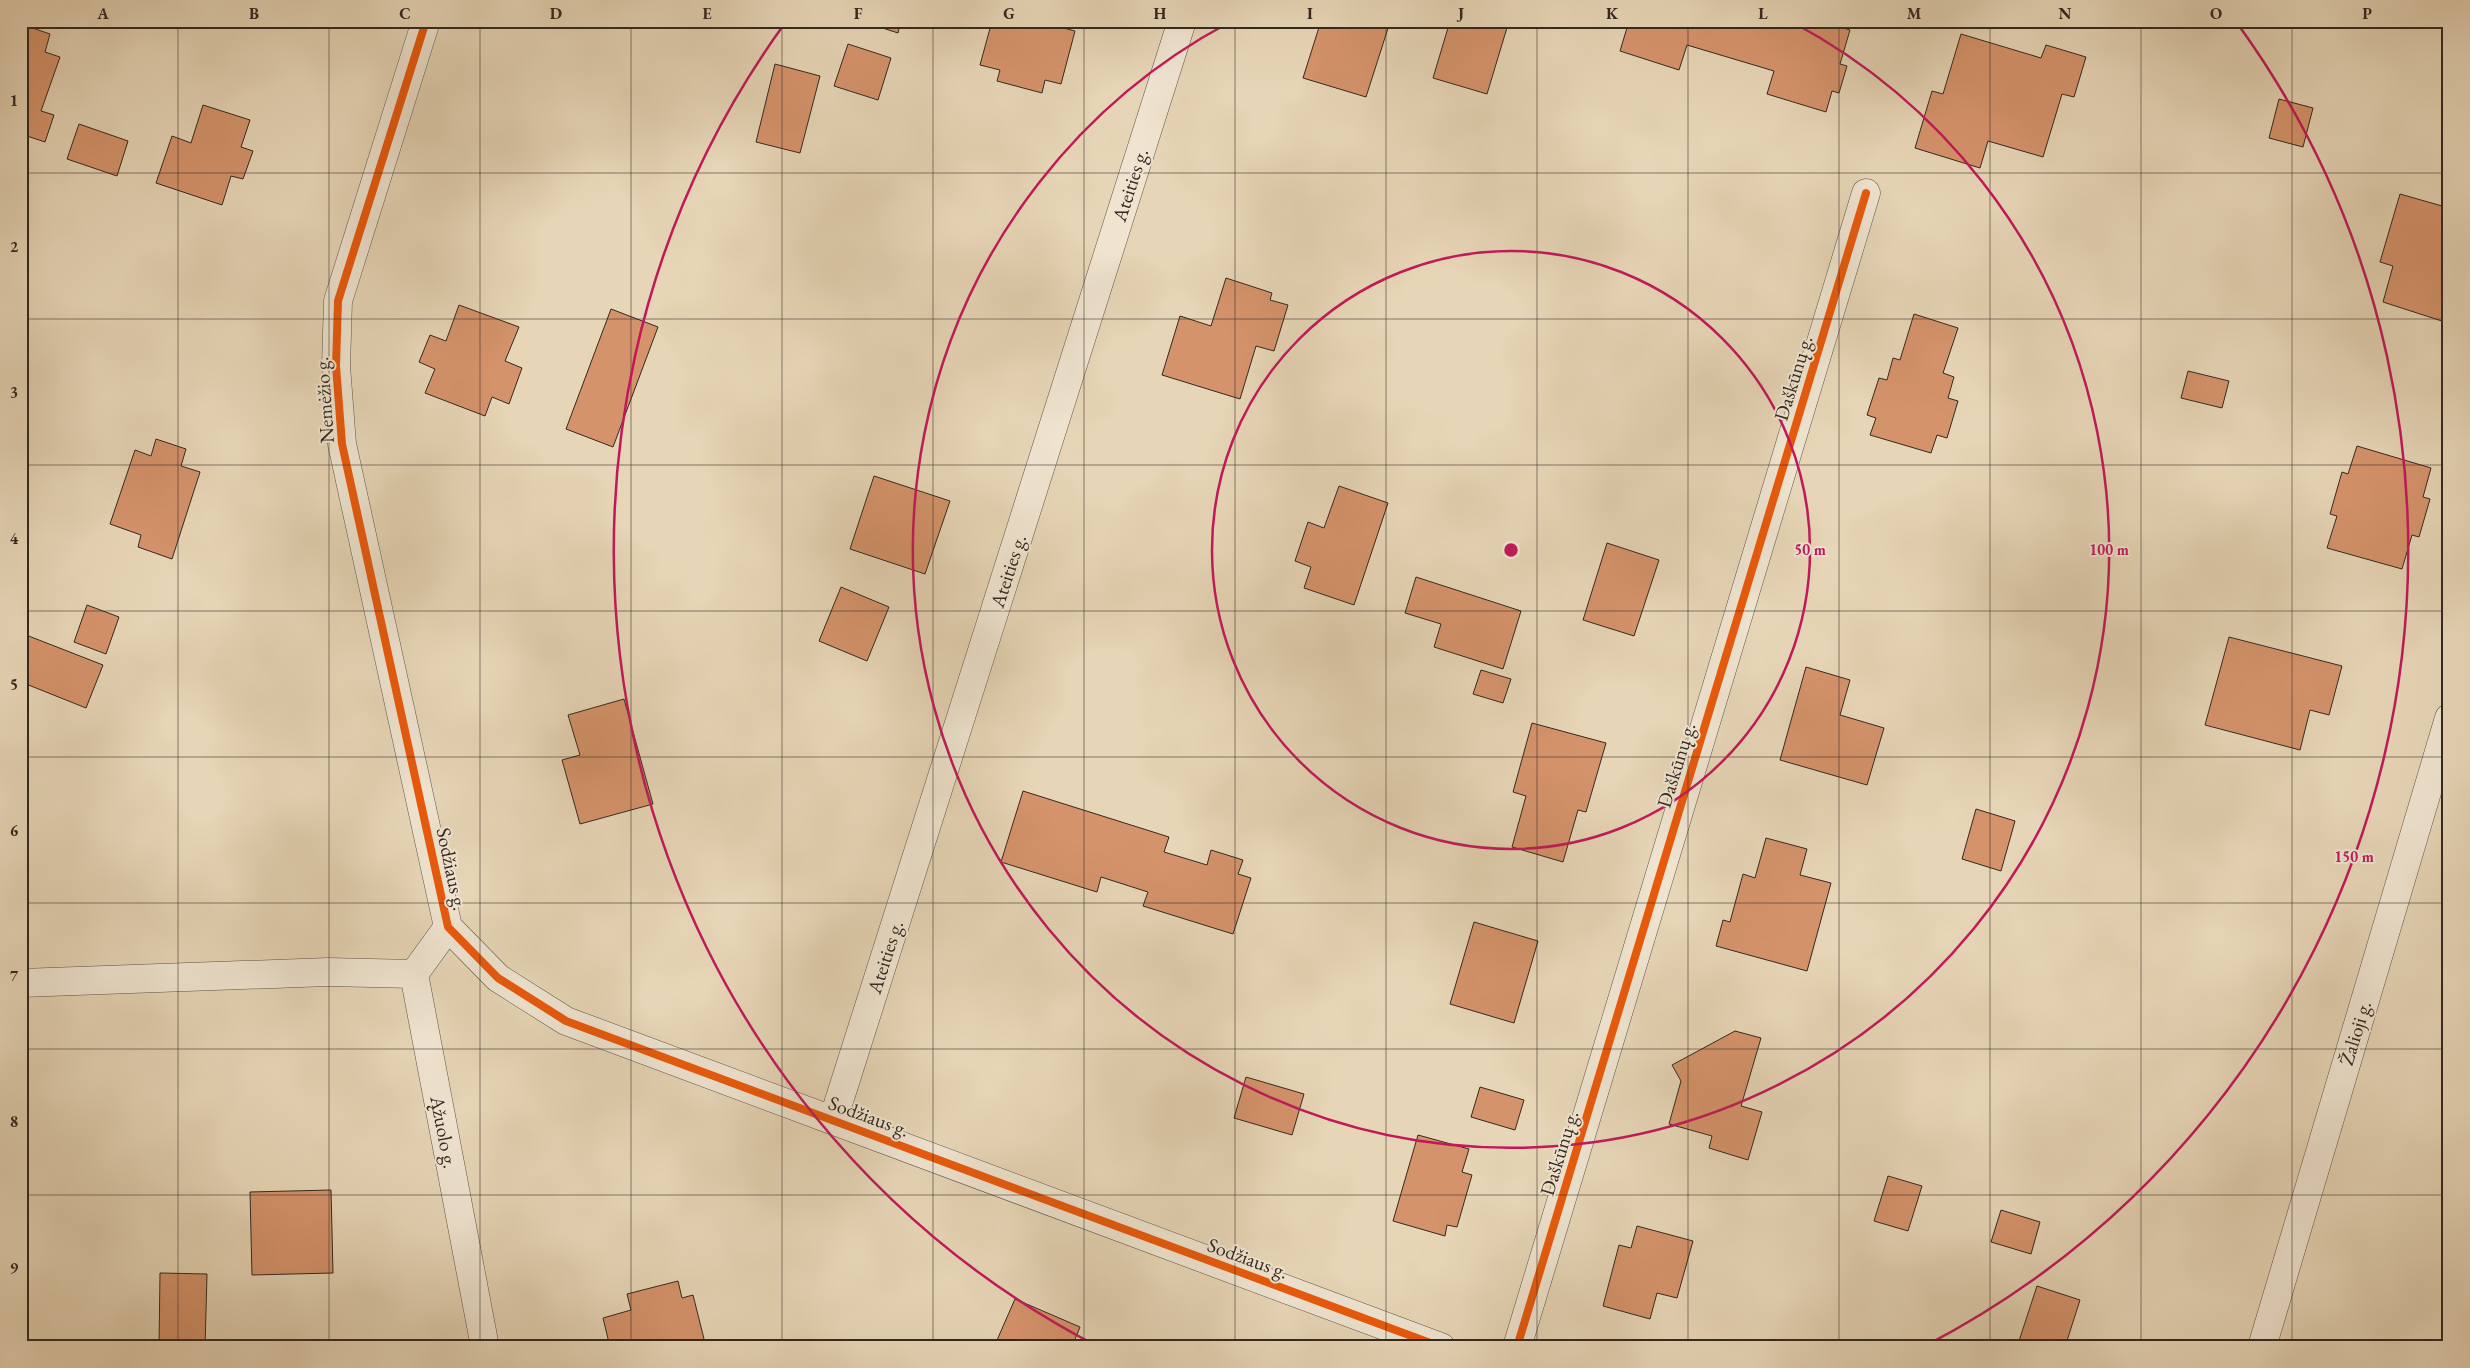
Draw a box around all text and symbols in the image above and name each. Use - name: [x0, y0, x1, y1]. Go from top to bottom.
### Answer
- text: A: [96, 3, 109, 24]
- text: B: [249, 3, 259, 24]
- text: C: [399, 3, 411, 24]
- text: D: [550, 3, 562, 24]
- text: E: [702, 3, 712, 24]
- text: F: [854, 3, 863, 24]
- text: G: [1003, 3, 1015, 24]
- text: H: [1154, 3, 1167, 24]
- text: I: [1307, 3, 1313, 24]
- text: J: [1456, 3, 1464, 24]
- text: K: [1606, 3, 1619, 24]
- text: L: [1758, 3, 1768, 24]
- text: M: [1907, 3, 1922, 24]
- text: N: [2059, 3, 2072, 24]
- text: O: [2210, 3, 2222, 24]
- text: P: [2362, 3, 2372, 24]
- text: 1: [10, 90, 18, 111]
- street label: Ateities g.: [1106, 145, 1154, 226]
- text: 2: [10, 236, 19, 257]
- street label: Daškūnų g.: [1768, 332, 1818, 424]
- street label: Nemėžio g.: [308, 356, 340, 444]
- text: 3: [10, 382, 18, 403]
- text: 4: [10, 528, 19, 549]
- street label: Ateities g.: [984, 531, 1032, 612]
- text: 50 m: [1794, 540, 1826, 559]
- text: 100 m: [2089, 540, 2129, 559]
- centre of rings: [1502, 541, 1520, 559]
- text: 5: [10, 674, 18, 695]
- street label: Daškūnų g.: [1651, 719, 1701, 811]
- text: 6: [10, 820, 19, 841]
- street label: Sodžiaus g.: [431, 825, 473, 913]
- text: 150 m: [2334, 847, 2374, 866]
- street label: Ateities g.: [861, 917, 909, 998]
- text: 7: [10, 965, 19, 986]
- street label: Žalioji g.: [2333, 997, 2377, 1069]
- street label: Sodžiaus g.: [825, 1089, 913, 1143]
- street label: Ąžuolo g.: [424, 1093, 464, 1170]
- street label: Daškūnų g.: [1534, 1107, 1584, 1199]
- text: 8: [10, 1111, 18, 1132]
- street label: Sodžiaus g.: [1204, 1231, 1292, 1285]
- text: 9: [10, 1257, 19, 1278]

